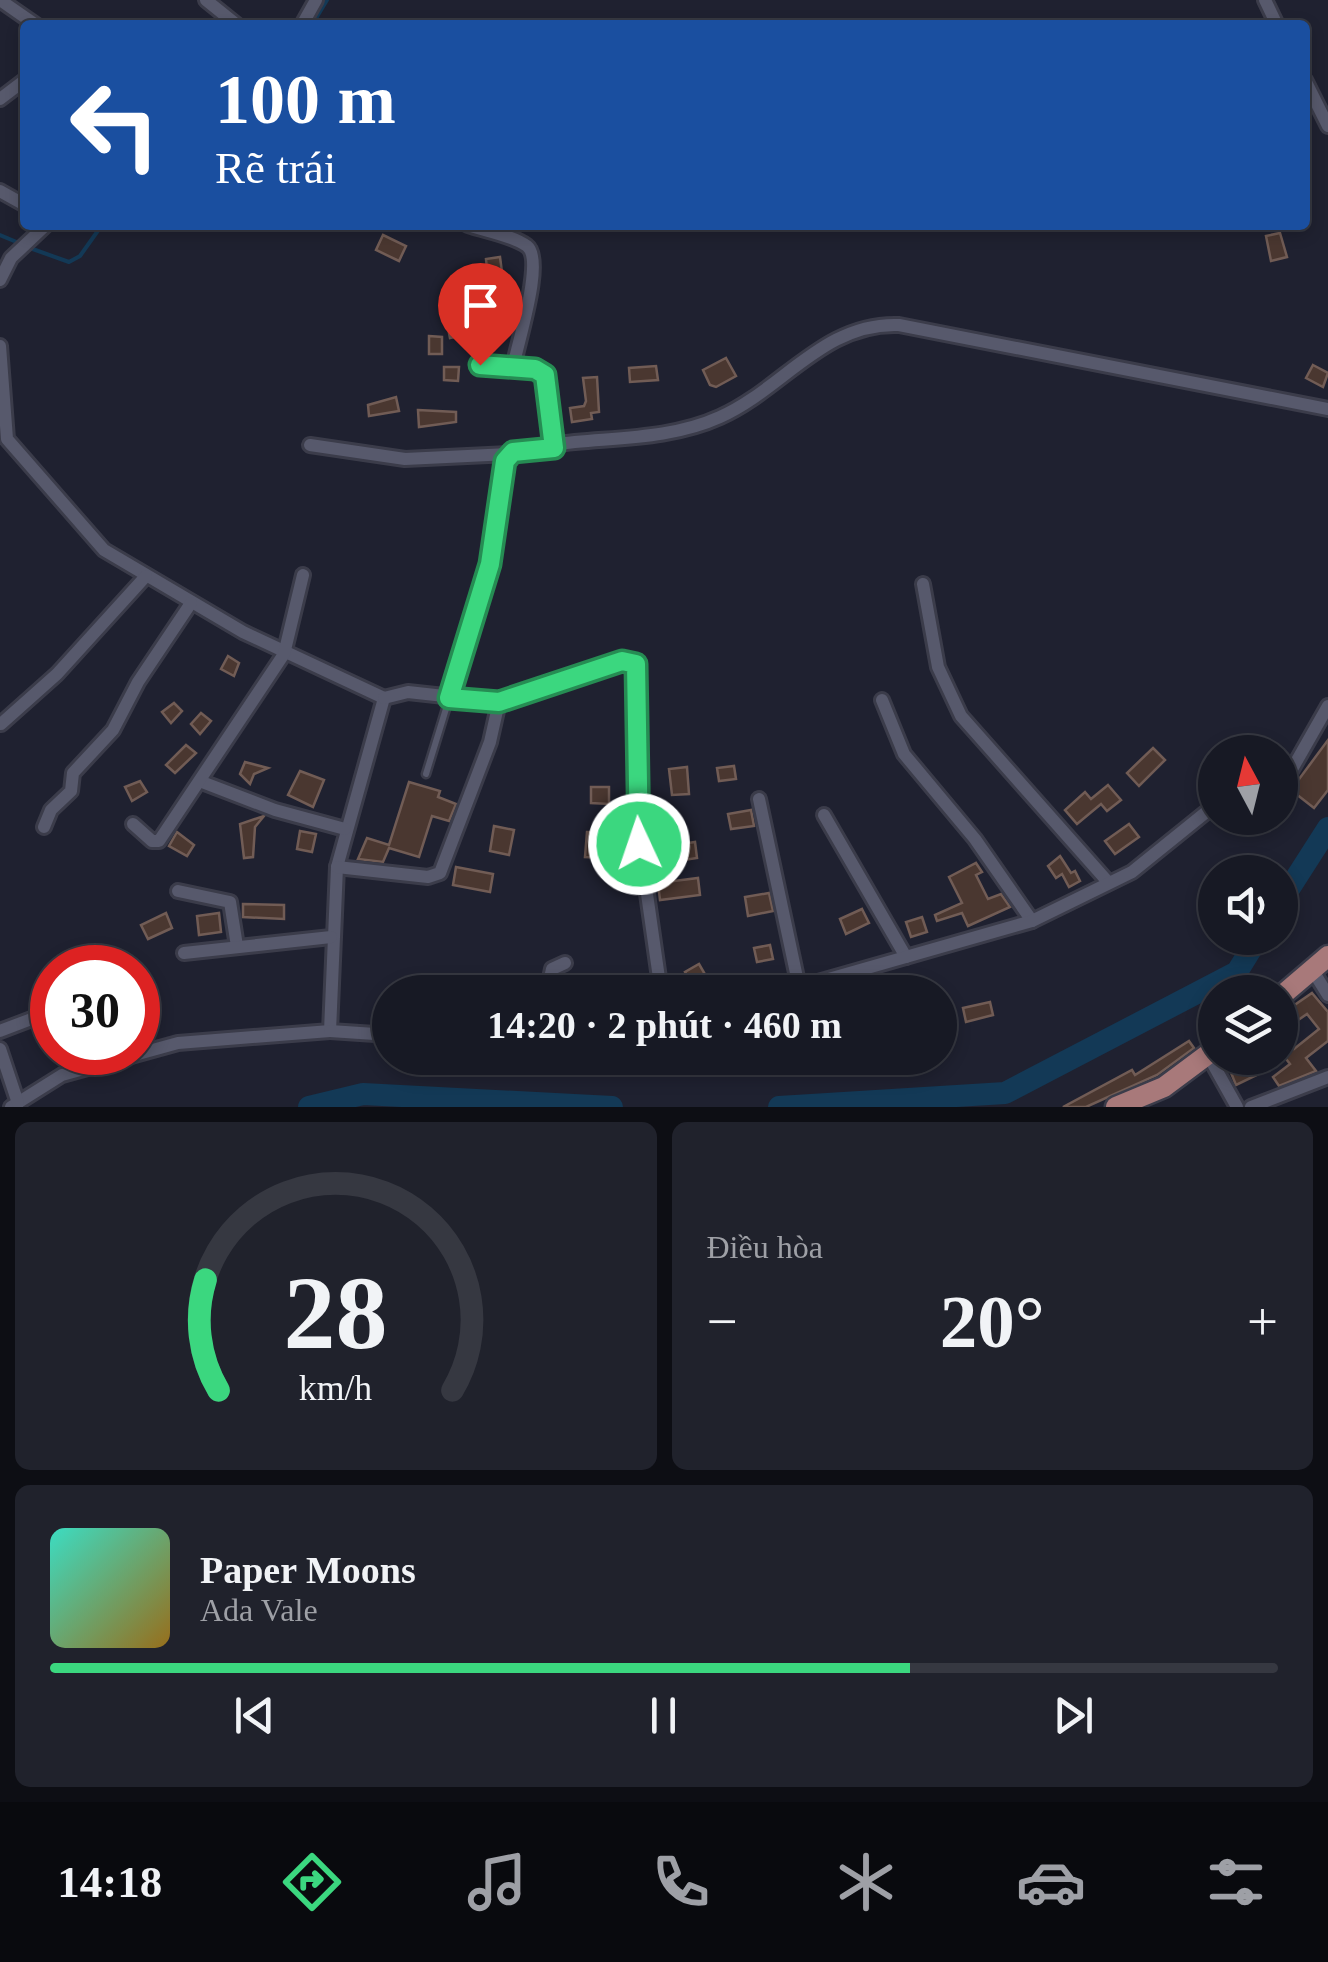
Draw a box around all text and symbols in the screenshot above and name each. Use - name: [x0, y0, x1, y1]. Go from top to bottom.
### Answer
- icon: left: [50, 60, 180, 190]
- text: 100 m: [215, 61, 396, 138]
- text: Rẽ trái: [215, 143, 336, 193]
- pin: [438, 263, 523, 366]
- icon: arrive: [453, 278, 508, 333]
- north arrow: [1198, 735, 1298, 835]
- map controls: [1198, 735, 1298, 1075]
- position arrow: [587, 792, 691, 896]
- button: sound: [1198, 855, 1298, 955]
- speed limit sign: 30: [30, 945, 160, 1075]
- button: layers: [1198, 975, 1298, 1075]
- text: 14:20 · 2 phút · 460 m: [487, 1004, 842, 1046]
- text: Điều hòa: [707, 1229, 823, 1265]
- text: 28: [284, 1255, 388, 1370]
- text: 20°: [940, 1280, 1045, 1363]
- text: −: [707, 1291, 738, 1352]
- text: +: [1247, 1291, 1278, 1352]
- text: km/h: [299, 1368, 373, 1408]
- text: Paper Moons: [200, 1549, 416, 1591]
- text: Ada Vale: [200, 1592, 318, 1628]
- icon: previous: [227, 1688, 282, 1743]
- icon: pause: [636, 1688, 691, 1743]
- icon: next: [1046, 1688, 1101, 1743]
- icon: directions: [277, 1847, 347, 1917]
- icon: music: [462, 1847, 532, 1917]
- icon: phone: [646, 1847, 716, 1917]
- icon: climate: [831, 1847, 901, 1917]
- icon: car: [1016, 1847, 1086, 1917]
- icon: filters: [1201, 1847, 1271, 1917]
- text: 14:18: [57, 1857, 162, 1907]

